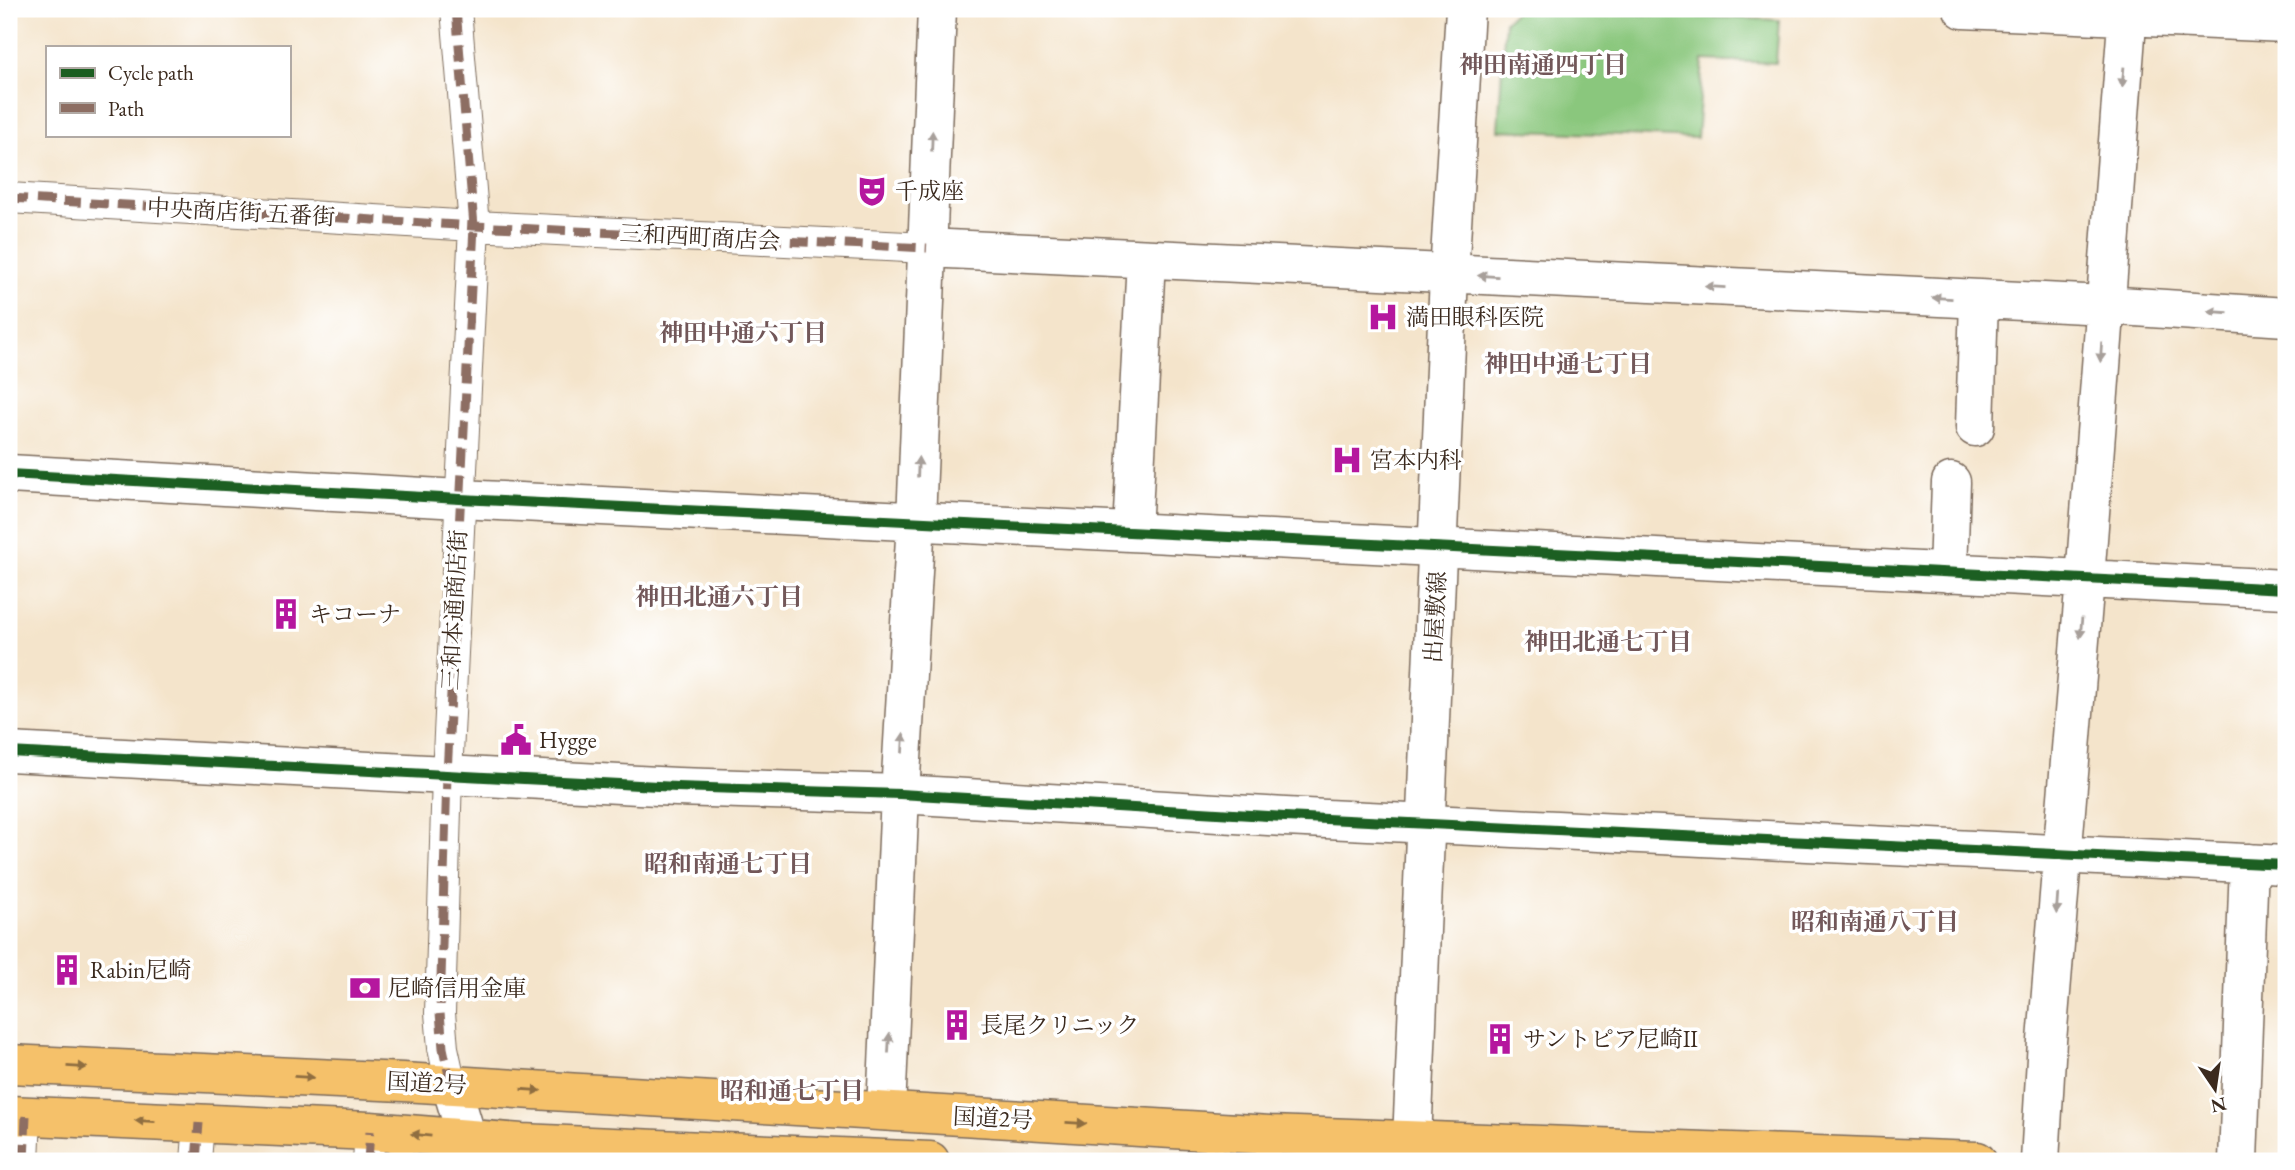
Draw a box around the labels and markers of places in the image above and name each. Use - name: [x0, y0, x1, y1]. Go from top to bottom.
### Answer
- theatre icon: 千成座: [855, 174, 889, 208]
- place label: 千成座: [895, 176, 964, 206]
- hospital icon: 満田眼科医院: [1366, 300, 1400, 334]
- place label: 満田眼科医院: [1406, 302, 1544, 332]
- hospital icon: 宮本内科: [1330, 443, 1364, 477]
- place label: 宮本内科: [1370, 445, 1462, 475]
- building icon: キコーナ: [269, 597, 303, 631]
- place label: キコーナ: [309, 599, 401, 629]
- public building icon: Hygge: [499, 723, 533, 757]
- place label: Hygge: [539, 725, 597, 755]
- building icon: Rabin尼崎: [50, 953, 84, 987]
- place label: Rabin尼崎: [90, 955, 191, 985]
- bank icon: 尼崎信用金庫: [348, 971, 382, 1005]
- place label: 尼崎信用金庫: [388, 973, 526, 1003]
- building icon: 長尾クリニック: [940, 1008, 974, 1042]
- place label: 長尾クリニック: [980, 1010, 1140, 1040]
- building icon: サントピア尼崎Ⅱ: [1483, 1022, 1517, 1056]
- place label: サントピア尼崎Ⅱ: [1523, 1024, 1698, 1054]

